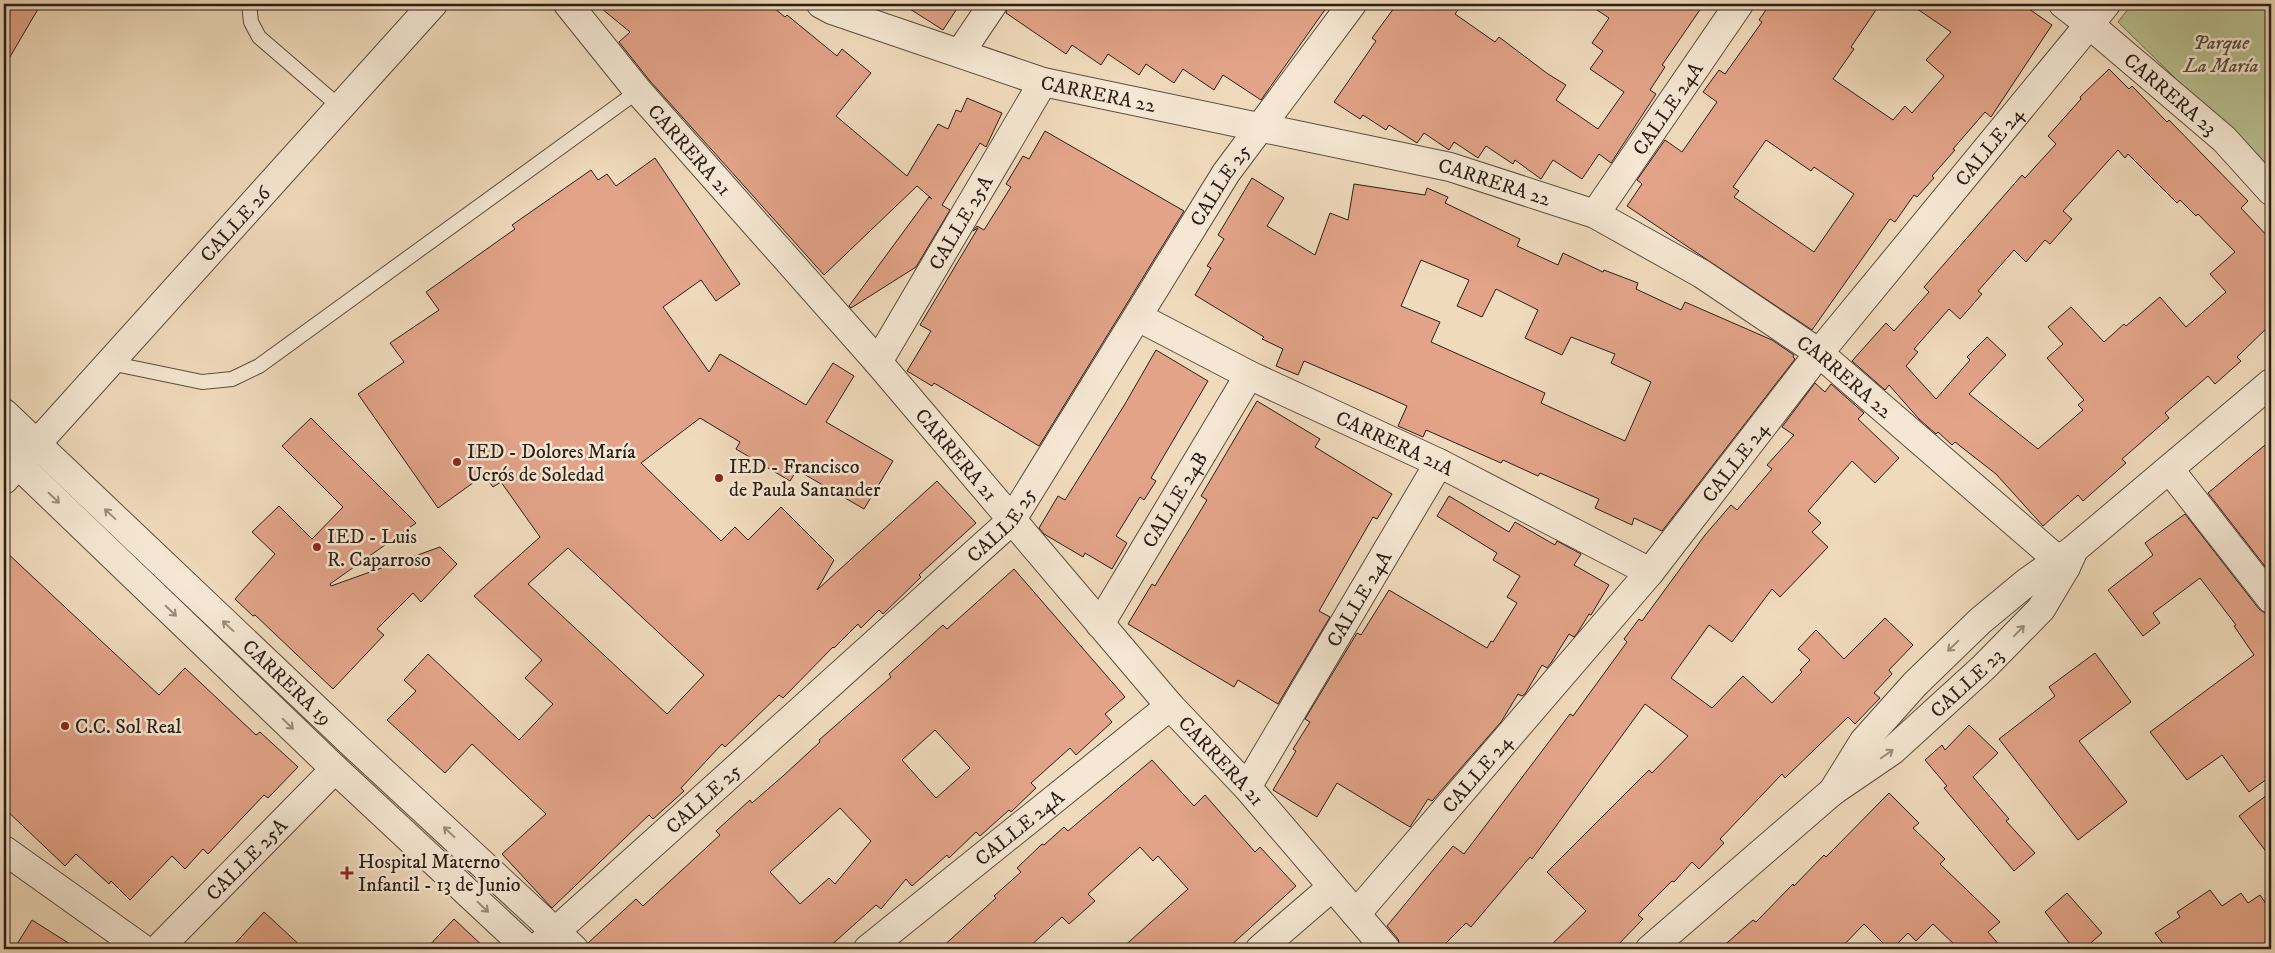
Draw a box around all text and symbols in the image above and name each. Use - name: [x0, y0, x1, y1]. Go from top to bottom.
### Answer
- park label: Parque La María: [2183, 31, 2258, 79]
- street label: CARRERA 23: [2118, 48, 2221, 141]
- street label: CALLE 24A: [1628, 58, 1709, 161]
- street label: CARRERA 22: [1038, 71, 1158, 119]
- street label: CARRERA 21: [642, 100, 736, 202]
- street label: CALLE 24: [1950, 103, 2030, 192]
- street label: CALLE 25: [1185, 140, 1257, 231]
- street label: CARRERA 22: [1436, 154, 1554, 213]
- street label: CALLE 25A: [924, 171, 999, 275]
- street label: CALLE 26: [195, 181, 277, 268]
- street label: CARRERA 22: [1791, 330, 1897, 425]
- street label: CARRERA 21: [909, 404, 1002, 507]
- street label: CARRERA 21A: [1331, 406, 1458, 482]
- street label: CALLE 24: [1697, 417, 1775, 508]
- place label: IED - Dolores María Ucrós de Soledad: [467, 440, 636, 488]
- street label: CALLE 24B: [1137, 448, 1214, 553]
- place label: IED - Francisco de Paula Santander: [729, 455, 881, 503]
- marker: IED - Dolores María Ucrós de Soledad: [451, 456, 463, 468]
- marker: IED - Francisco de Paula Santander: [713, 472, 725, 484]
- street label: CALLE 25: [962, 484, 1042, 569]
- one-way arrow: [48, 492, 60, 504]
- one-way arrow: [104, 508, 116, 520]
- place label: IED - Luis R. Caparroso: [327, 525, 431, 573]
- marker: IED - Luis R. Caparroso: [311, 541, 323, 553]
- street label: CALLE 24A: [1322, 547, 1398, 652]
- one-way arrow: [165, 605, 177, 617]
- one-way arrow: [222, 620, 234, 632]
- one-way arrow: [2013, 625, 2025, 637]
- street label: CARRERA 19: [236, 635, 337, 732]
- one-way arrow: [1947, 640, 1960, 652]
- street label: CALLE 23: [1926, 644, 2009, 724]
- street label: CARRERA 21: [1172, 711, 1269, 812]
- place label: C.C. Sol Real: [75, 715, 182, 740]
- one-way arrow: [282, 717, 294, 729]
- marker: C.C. Sol Real: [59, 720, 71, 732]
- street label: CALLE 24: [1437, 730, 1518, 819]
- one-way arrow: [1880, 749, 1894, 759]
- street label: CALLE 25: [661, 759, 747, 840]
- street label: CALLE 24A: [970, 785, 1070, 872]
- street label: CALLE 25A: [201, 814, 294, 907]
- one-way arrow: [442, 826, 455, 838]
- place label: Hospital Materno Infantil - 13 de Junio: [358, 850, 520, 898]
- marker: Hospital Materno Infantil - 13 de Junio: [340, 866, 354, 880]
- one-way arrow: [476, 901, 489, 913]

